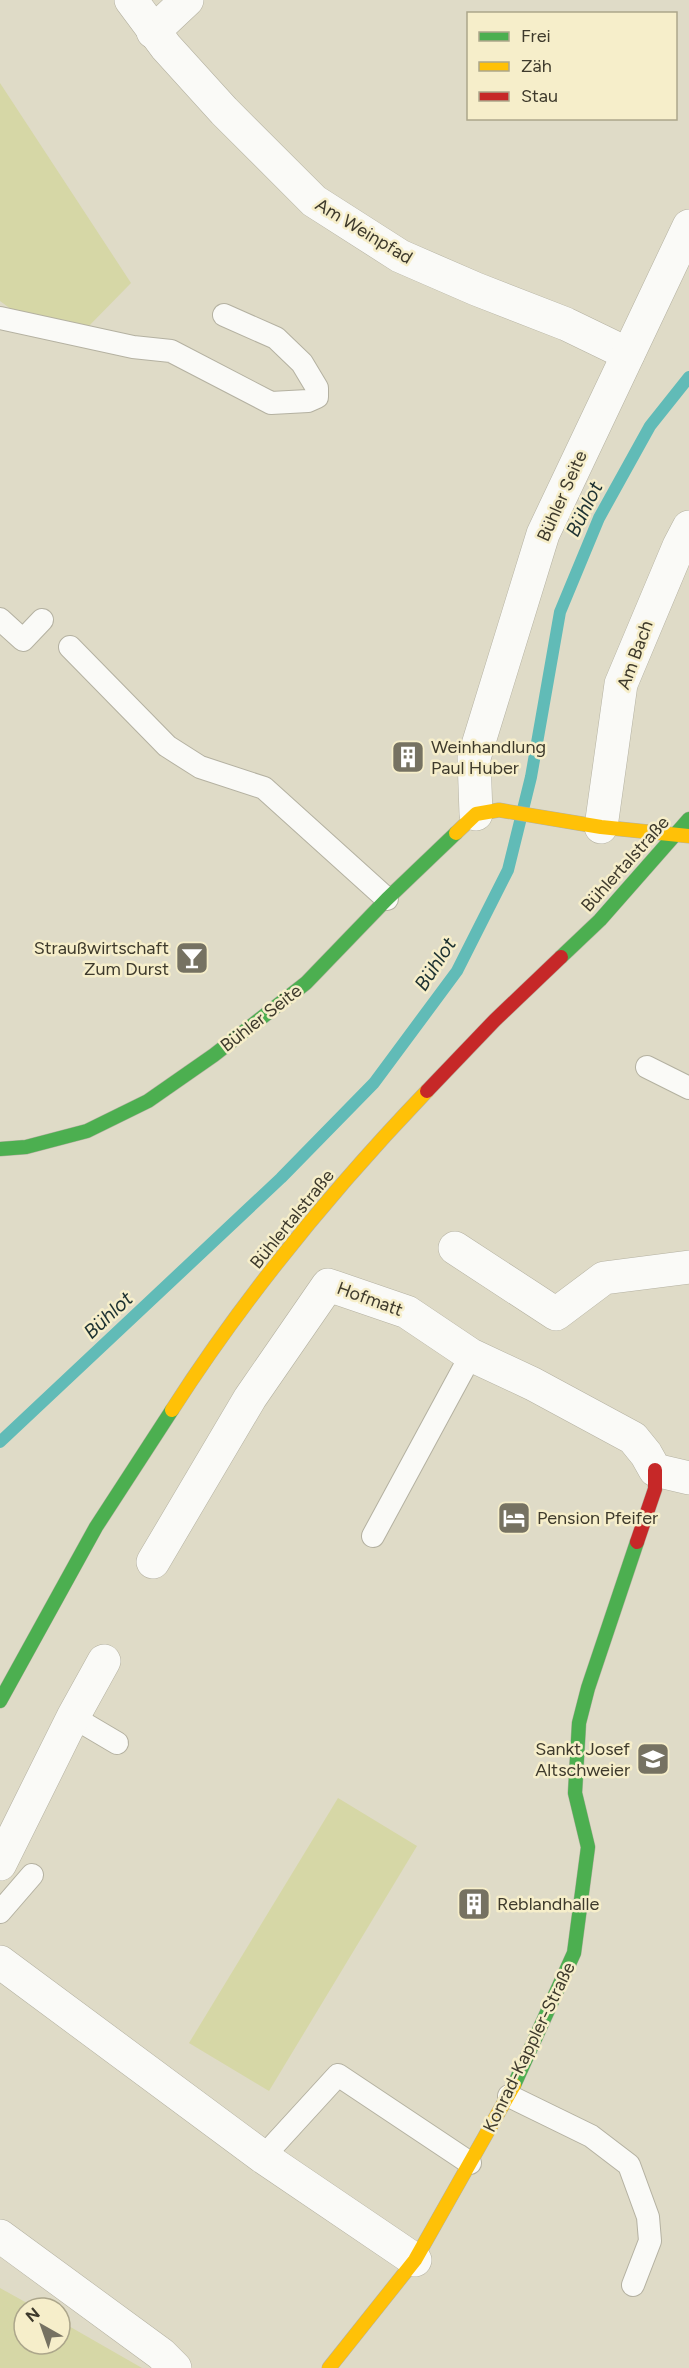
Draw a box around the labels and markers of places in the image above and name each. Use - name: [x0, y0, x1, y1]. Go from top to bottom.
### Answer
- place label: Weinhandlung Paul Huber: [431, 736, 546, 779]
- building icon: Weinhandlung Paul Huber: [390, 739, 426, 775]
- place label: Straußwirtschaft Zum Durst: [34, 937, 169, 980]
- bar icon: Straußwirtschaft Zum Durst: [174, 940, 210, 976]
- hotel icon: Pension Pfeifer: [496, 1500, 532, 1536]
- place label: Pension Pfeifer: [537, 1507, 658, 1529]
- place label: Sankt Josef Altschweier: [535, 1738, 630, 1781]
- school or university icon: Sankt Josef Altschweier: [635, 1741, 671, 1777]
- building icon: Reblandhalle: [456, 1886, 492, 1922]
- place label: Reblandhalle: [497, 1893, 600, 1915]

